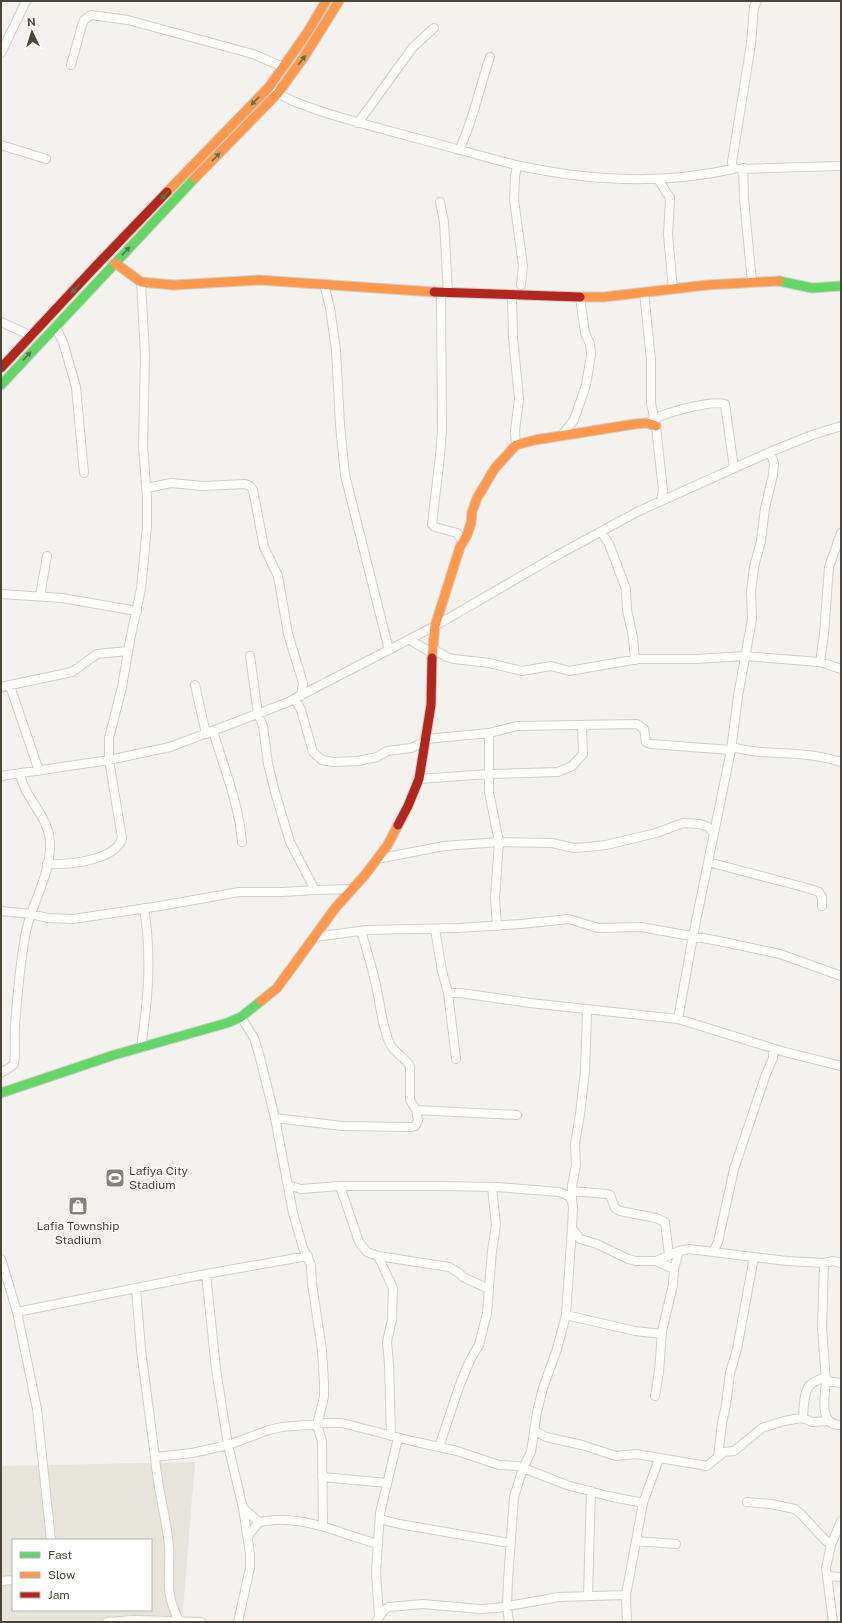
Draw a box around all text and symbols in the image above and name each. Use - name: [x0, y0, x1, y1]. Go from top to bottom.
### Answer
- north arrow: [12, 12, 52, 52]
- text: N: [27, 16, 36, 28]
- one-way arrow: [298, 54, 306, 65]
- one-way arrow: [251, 96, 260, 106]
- one-way arrow: [211, 152, 220, 162]
- one-way arrow: [160, 190, 170, 200]
- one-way arrow: [121, 246, 131, 256]
- one-way arrow: [71, 284, 80, 294]
- one-way arrow: [22, 351, 32, 361]
- place label: Lafiya City Stadium: [129, 1164, 189, 1192]
- sports icon: Lafiya City Stadium: [104, 1167, 126, 1189]
- shop icon: Lafia Township Stadium: [67, 1195, 89, 1217]
- place label: Lafia Township Stadium: [37, 1219, 119, 1247]
- legend: [12, 1539, 152, 1611]
- text: Fast: [48, 1548, 73, 1562]
- text: Slow: [48, 1568, 76, 1582]
- text: Jam: [48, 1588, 70, 1602]

